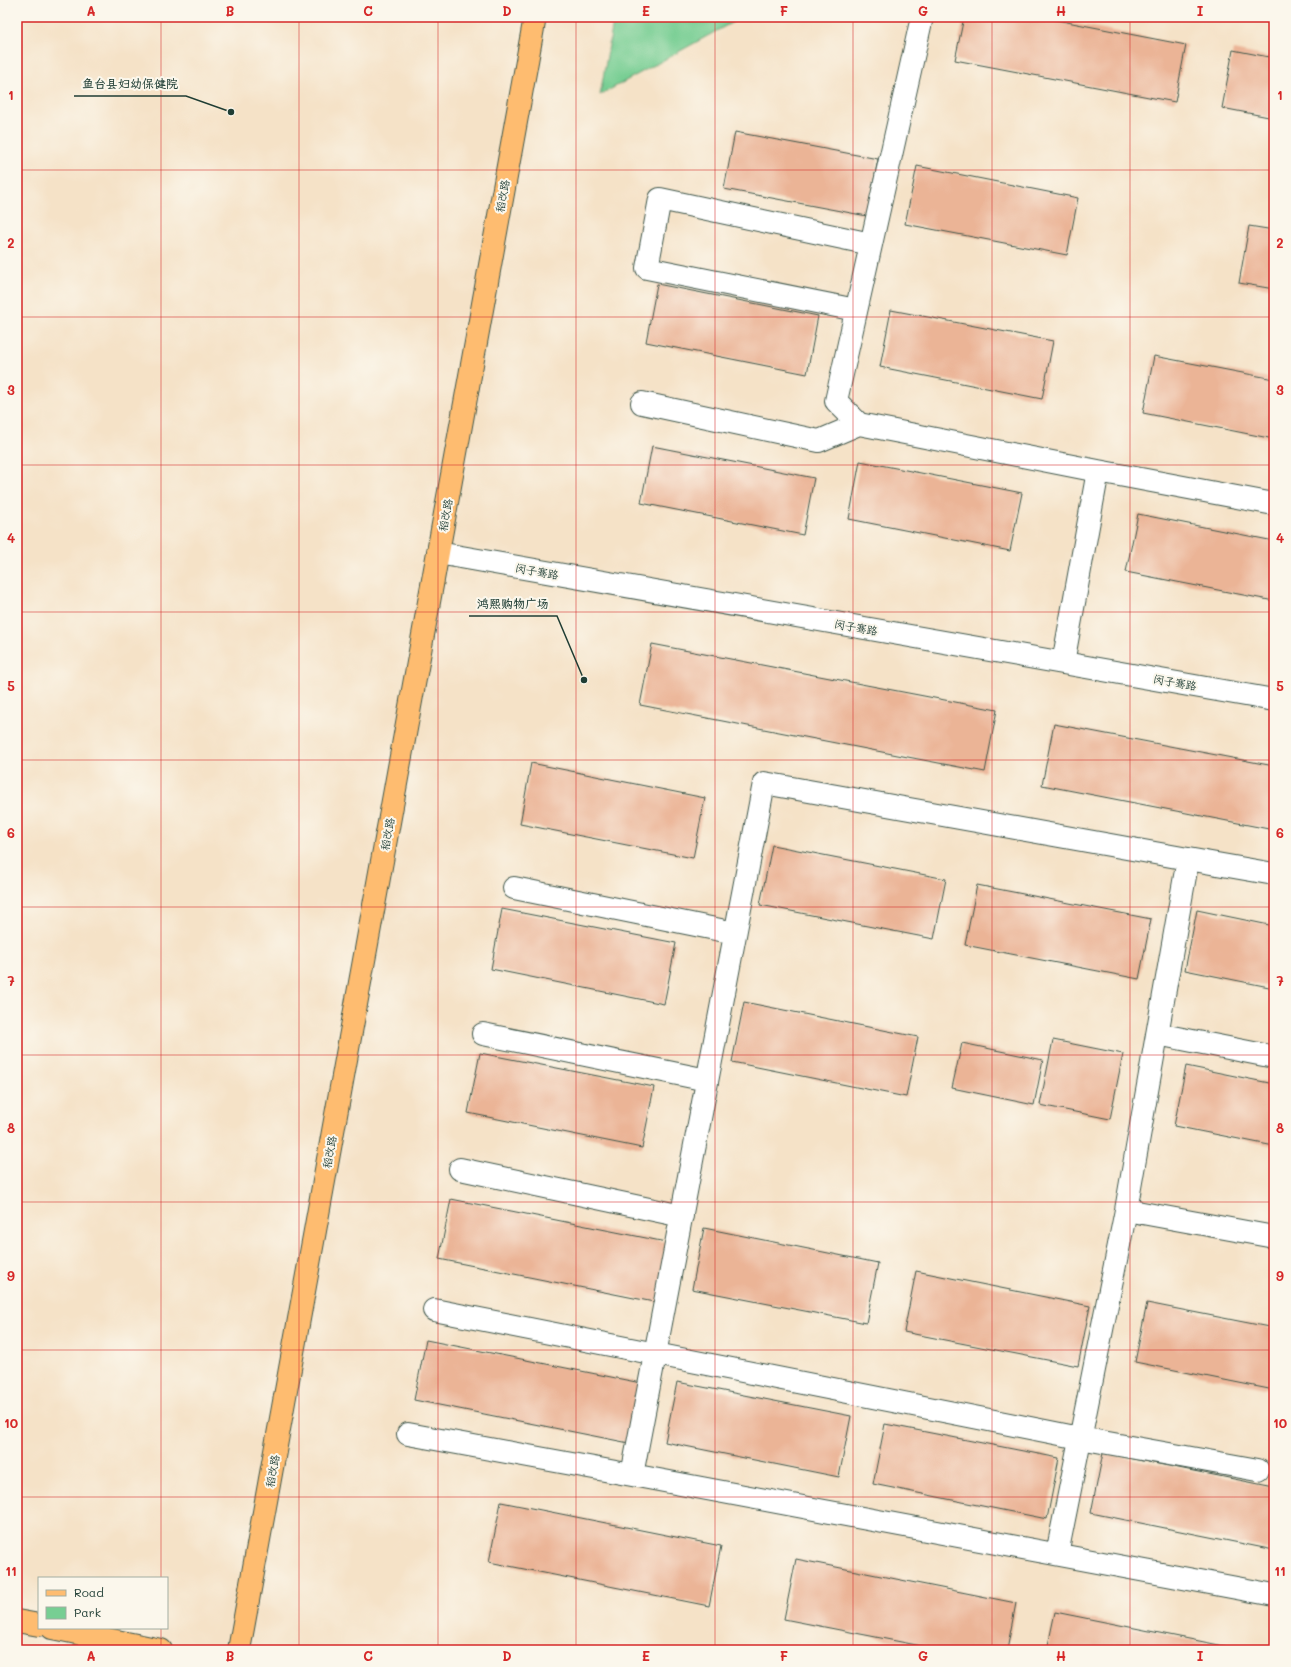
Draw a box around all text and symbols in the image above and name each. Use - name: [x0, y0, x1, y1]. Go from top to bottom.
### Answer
- text: A: [86, 2, 96, 19]
- text: B: [226, 2, 235, 19]
- text: C: [363, 2, 373, 19]
- text: D: [502, 2, 512, 19]
- text: E: [642, 2, 650, 19]
- text: F: [780, 2, 788, 19]
- text: G: [918, 2, 928, 19]
- text: H: [1056, 2, 1066, 19]
- text: I: [1197, 2, 1204, 19]
- callout: 鱼台县妇幼保健院: [74, 72, 186, 96]
- text: 鱼台县妇幼保健院: [82, 75, 178, 91]
- text: 1: [8, 86, 14, 103]
- text: 1: [1277, 86, 1283, 103]
- street label: 稻改路: [492, 178, 512, 214]
- text: 2: [7, 234, 15, 251]
- text: 2: [1276, 234, 1284, 251]
- text: 3: [7, 381, 15, 398]
- text: 3: [1276, 381, 1284, 398]
- street label: 稻改路: [435, 497, 455, 533]
- text: 4: [7, 529, 15, 546]
- text: 4: [1276, 529, 1284, 546]
- street label: 闵子骞路: [514, 560, 560, 582]
- callout: 鸿熙购物广场: [469, 592, 557, 616]
- text: 鸿熙购物广场: [477, 595, 549, 611]
- street label: 闵子骞路: [833, 616, 879, 638]
- street label: 闵子骞路: [1152, 671, 1198, 693]
- text: 5: [7, 677, 15, 694]
- text: 5: [1276, 677, 1284, 694]
- street label: 稻改路: [377, 816, 397, 852]
- text: 6: [7, 824, 15, 841]
- text: 6: [1276, 824, 1284, 841]
- text: 7: [7, 972, 15, 989]
- text: 7: [1276, 972, 1284, 989]
- text: 8: [7, 1119, 15, 1136]
- text: 8: [1276, 1119, 1284, 1136]
- street label: 稻改路: [319, 1134, 339, 1170]
- text: 9: [7, 1267, 15, 1284]
- text: 9: [1276, 1267, 1284, 1284]
- text: 10: [4, 1414, 18, 1431]
- text: 10: [1273, 1414, 1287, 1431]
- street label: 稻改路: [262, 1453, 282, 1489]
- text: 11: [5, 1562, 17, 1579]
- text: 11: [1274, 1562, 1286, 1579]
- legend: [38, 1577, 168, 1629]
- text: Road: [74, 1584, 104, 1600]
- text: Park: [74, 1604, 101, 1620]
- text: A: [86, 1647, 96, 1664]
- text: B: [226, 1647, 235, 1664]
- text: C: [363, 1647, 373, 1664]
- text: D: [502, 1647, 512, 1664]
- text: E: [642, 1647, 650, 1664]
- text: F: [780, 1647, 788, 1664]
- text: G: [918, 1647, 928, 1664]
- text: H: [1056, 1647, 1066, 1664]
- text: I: [1197, 1647, 1204, 1664]

